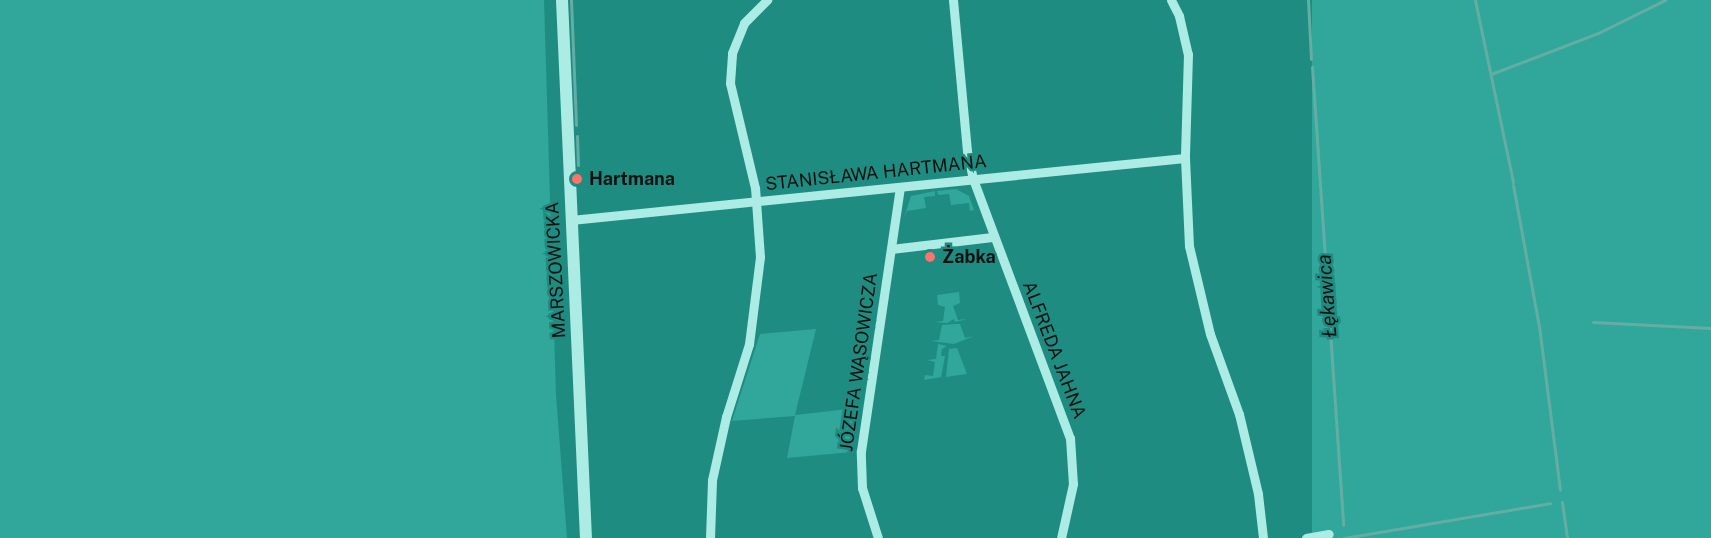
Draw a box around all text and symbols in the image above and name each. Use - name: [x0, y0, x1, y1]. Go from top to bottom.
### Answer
- street label: STANISŁAWA HARTMANA: [764, 151, 988, 195]
- place label: Hartmana: [589, 168, 675, 190]
- marker: Hartmana: [570, 172, 584, 186]
- street label: MARSZOWICKA: [542, 201, 570, 339]
- place label: Żabka: [942, 246, 996, 268]
- marker: Żabka: [923, 250, 937, 264]
- water label: Łękawica: [1312, 253, 1342, 339]
- street label: JÓZEFA WĄSOWICZA: [836, 271, 882, 453]
- street label: ALFREDA JAHNA: [1018, 278, 1090, 422]

